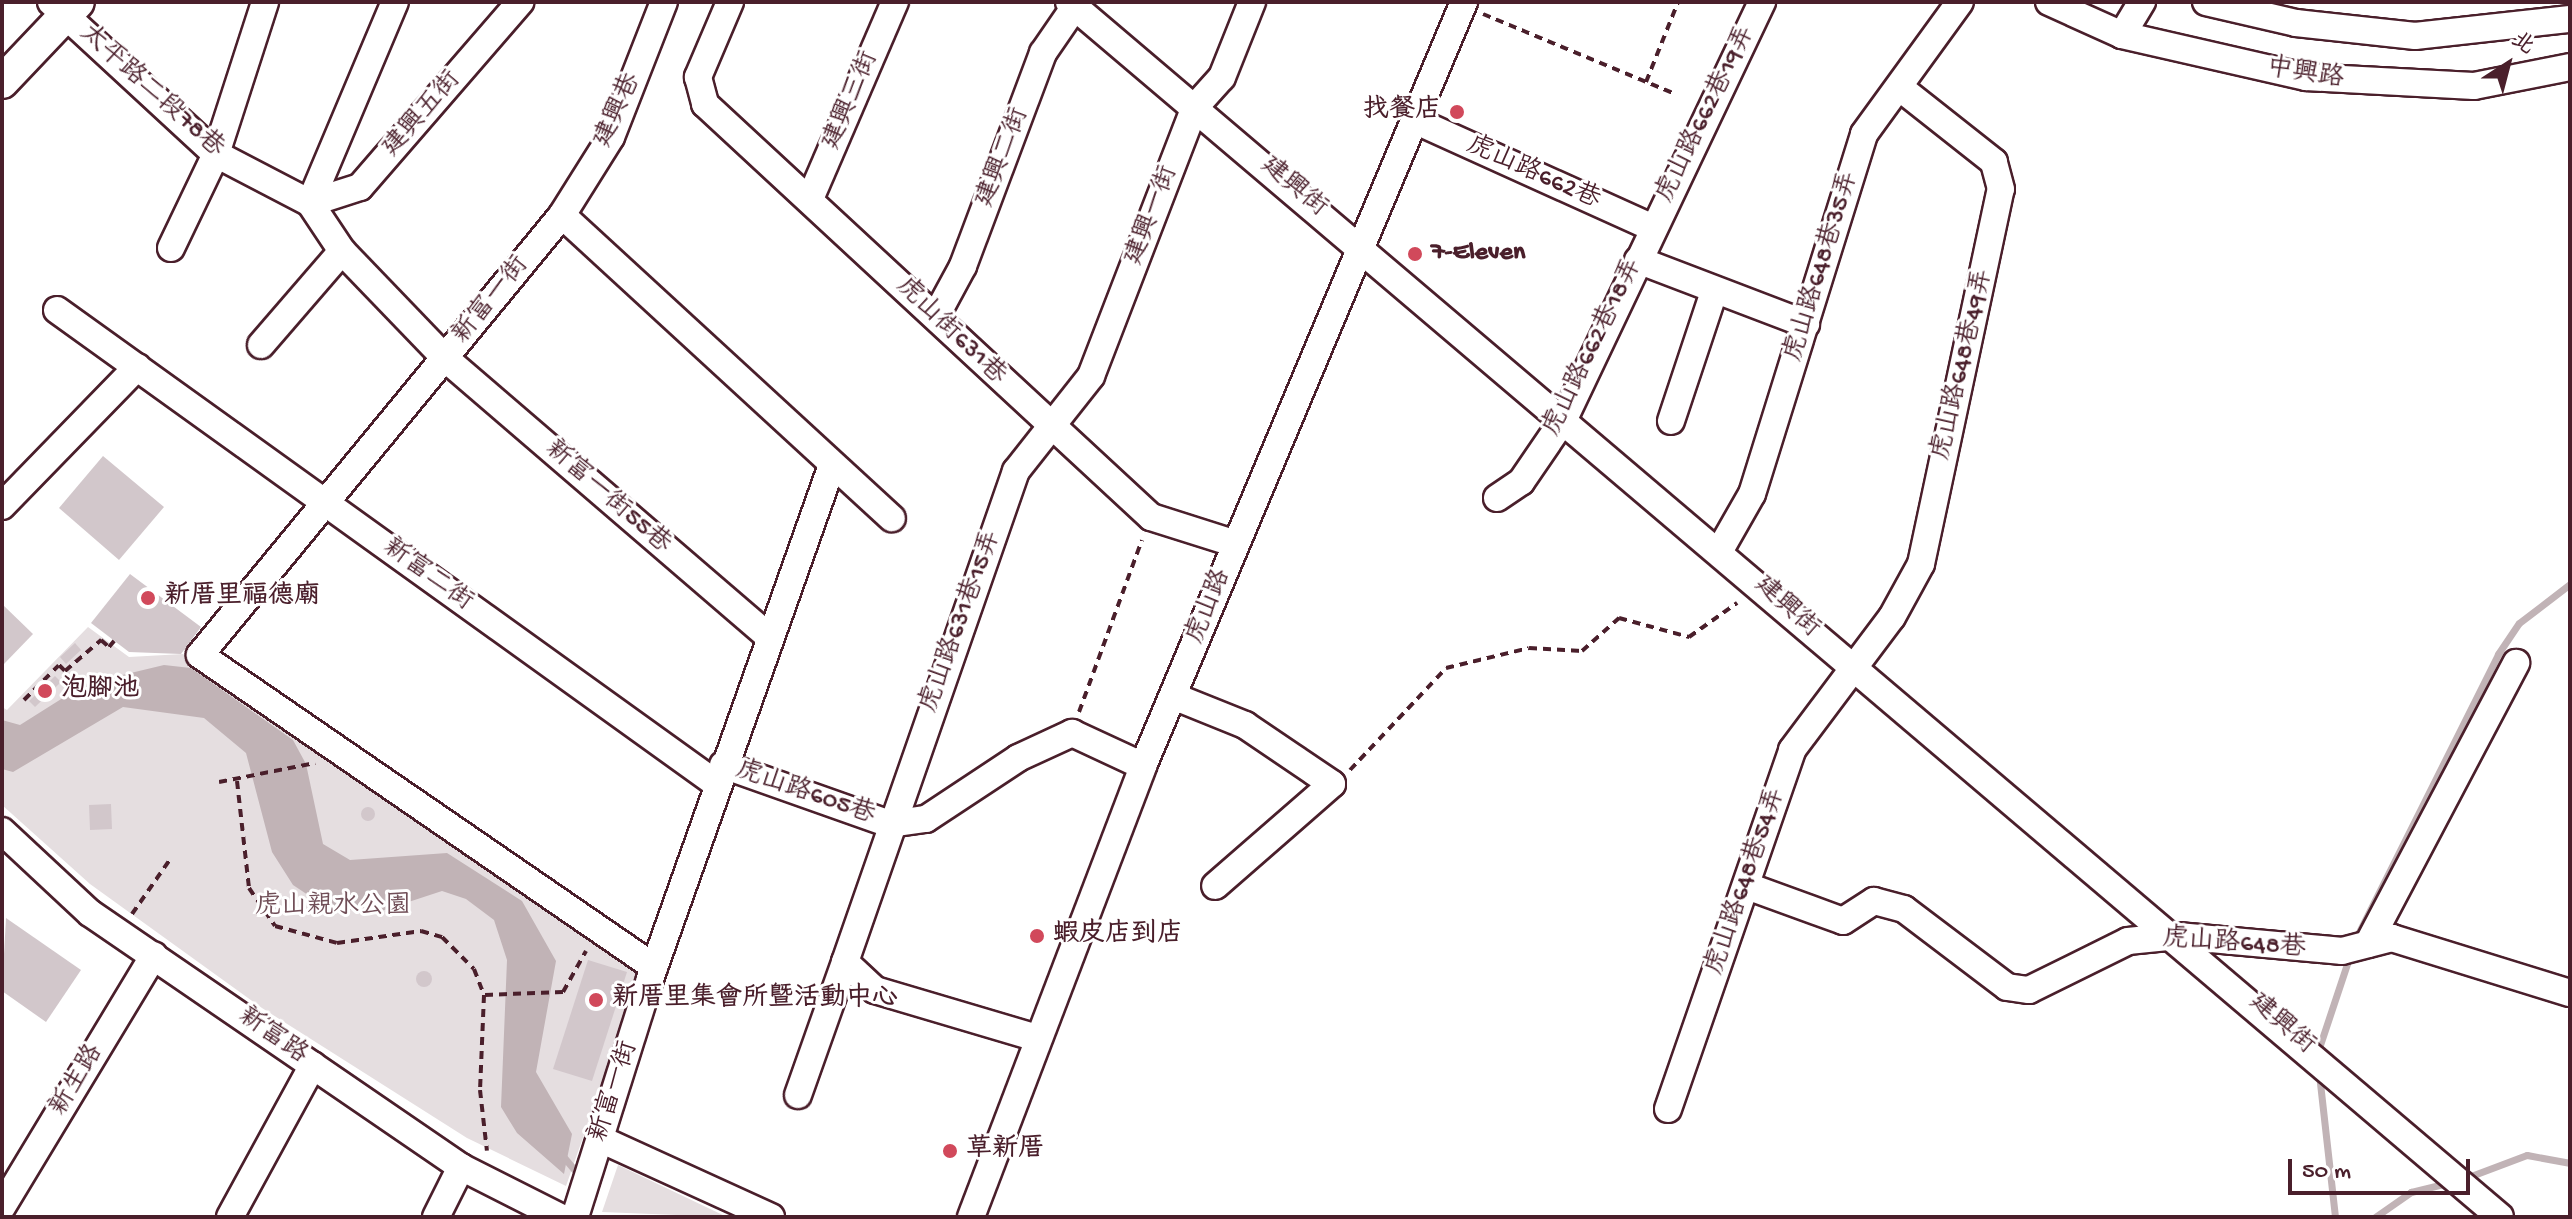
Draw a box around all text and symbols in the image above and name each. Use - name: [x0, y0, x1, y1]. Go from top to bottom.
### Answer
- street label: 太平路二段78巷: [72, 19, 230, 165]
- street label: 虎山路662巷19弄: [1651, 22, 1763, 208]
- north arrow: [2468, 24, 2548, 104]
- text: 北: [2506, 28, 2539, 62]
- street label: 建興三街: [817, 47, 887, 155]
- street label: 中興路: [2264, 53, 2346, 97]
- street label: 建興五街: [377, 66, 469, 164]
- street label: 建興巷: [589, 69, 649, 153]
- place label: 找餐店: [1363, 96, 1441, 128]
- marker: 找餐店: [1448, 103, 1466, 121]
- street label: 建興二街: [971, 104, 1037, 212]
- street label: 虎山路662巷: [1461, 131, 1605, 217]
- street label: 建興街: [1253, 151, 1333, 225]
- street label: 建興一街: [1120, 162, 1186, 270]
- street label: 虎山路648巷35弄: [1779, 168, 1867, 366]
- place label: 7-Eleven: [1431, 238, 1525, 270]
- marker: 7-Eleven: [1406, 245, 1424, 263]
- street label: 新富一街: [447, 251, 537, 351]
- street label: 虎山路662巷18弄: [1537, 254, 1651, 442]
- street label: 虎山路648巷49弄: [1927, 266, 2001, 464]
- street label: 虎山街631巷: [888, 272, 1012, 392]
- street label: 新富一街55巷: [537, 435, 677, 561]
- street label: 虎山路631巷15弄: [915, 527, 1009, 717]
- street label: 新富二街: [376, 533, 478, 619]
- street label: 虎山路: [1181, 565, 1239, 649]
- street label: 建興街: [1747, 570, 1825, 646]
- place label: 新厝里福德廟: [164, 582, 320, 614]
- marker: 新厝里福德廟: [139, 589, 157, 607]
- place label: 泡腳池: [61, 675, 139, 707]
- marker: 泡腳池: [36, 682, 54, 700]
- street label: 虎山路605巷: [731, 756, 879, 832]
- street label: 虎山路648巷54弄: [1700, 784, 1794, 980]
- park label: 虎山親水公園: [255, 892, 411, 924]
- place label: 蝦皮店到店: [1053, 920, 1183, 952]
- street label: 虎山路648巷: [2161, 924, 2307, 966]
- marker: 蝦皮店到店: [1028, 927, 1046, 945]
- place label: 新厝里集會所暨活動中心: [612, 984, 898, 1016]
- street label: 建興街: [2241, 988, 2321, 1062]
- marker: 新厝里集會所暨活動中心: [587, 991, 605, 1009]
- street label: 新富路: [231, 1002, 313, 1072]
- street label: 新富一街: [584, 1038, 646, 1146]
- street label: 新生路: [45, 1040, 111, 1122]
- place label: 草新厝: [966, 1135, 1044, 1167]
- marker: 草新厝: [941, 1142, 959, 1160]
- scale bar: [2292, 1143, 2474, 1193]
- text: 50 m: [2302, 1158, 2351, 1187]

